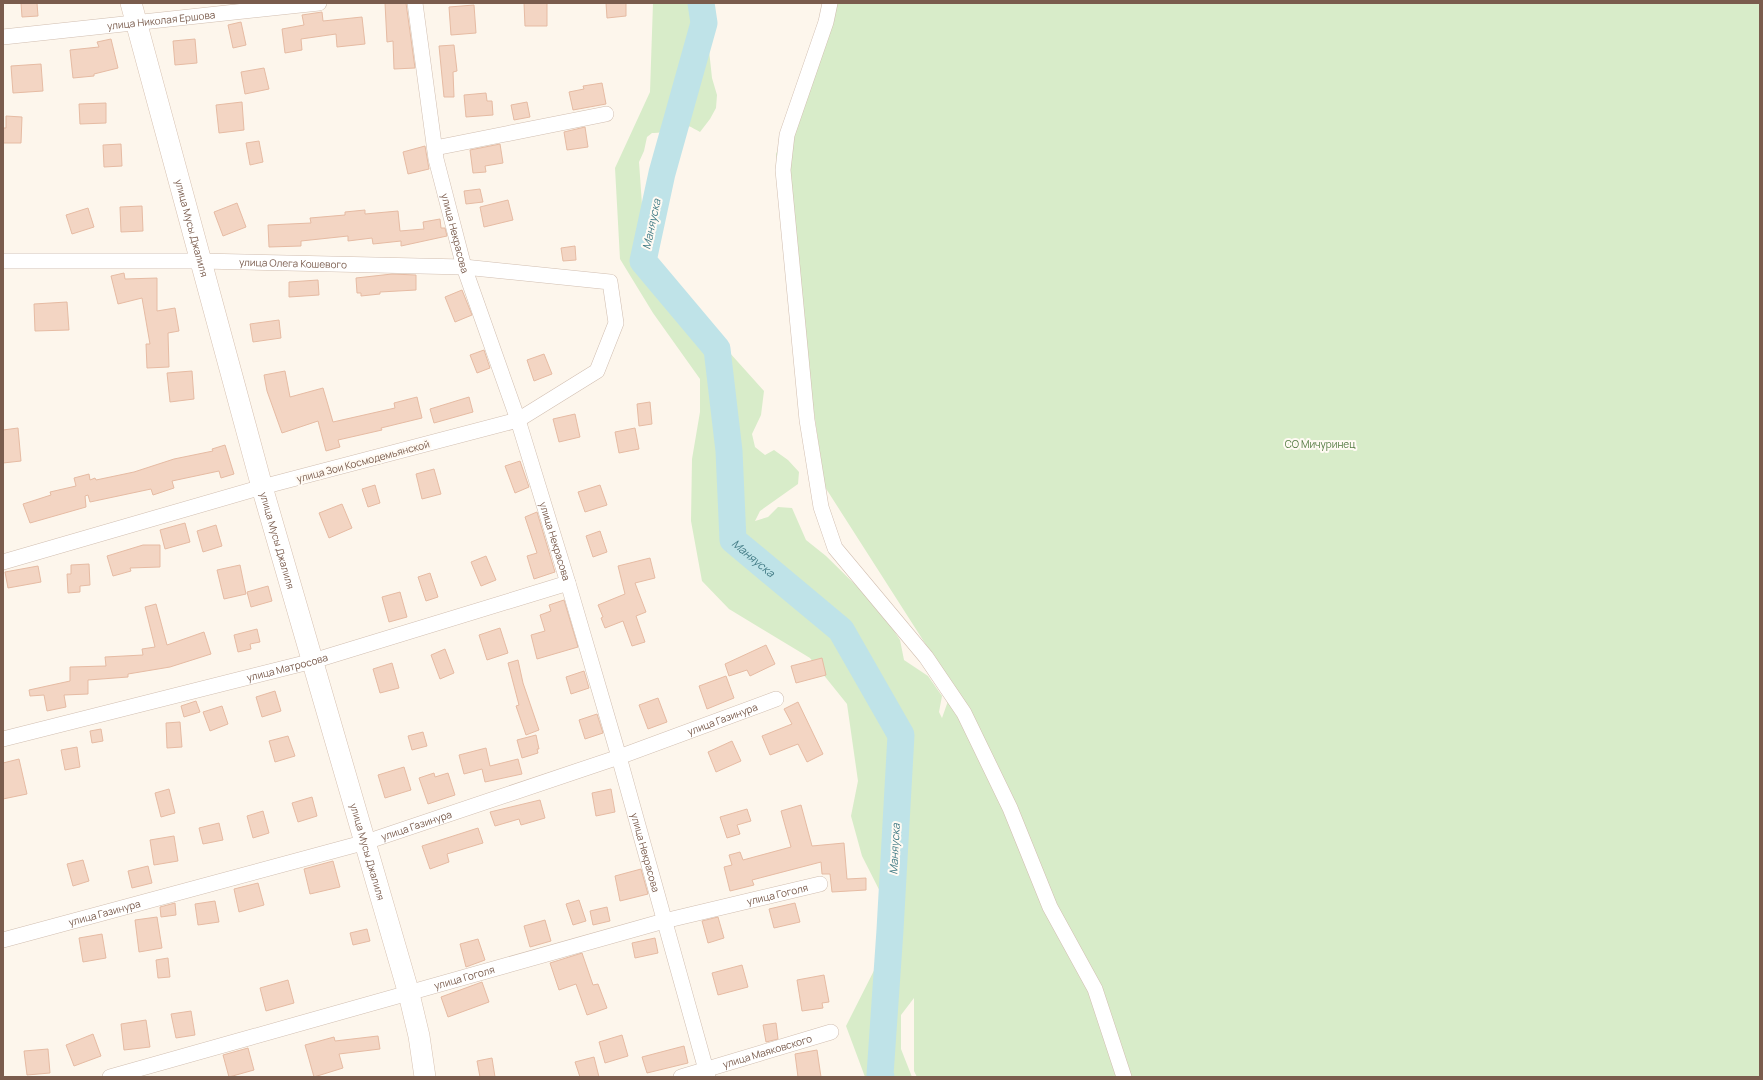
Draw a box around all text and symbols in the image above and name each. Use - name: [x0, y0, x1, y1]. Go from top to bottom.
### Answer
- street label: улица Николая Ершова: [106, 7, 216, 33]
- street label: улица Мусы Джалиля: [172, 178, 212, 278]
- street label: улица Некрасова: [438, 192, 473, 275]
- water label: Маняуска: [638, 197, 664, 251]
- street label: улица Олега Кошевого: [239, 255, 347, 271]
- street label: улица Зои Космодемьянской: [295, 437, 431, 485]
- park label: СО Мичуринец: [1285, 437, 1356, 451]
- street label: улица Мусы Джалиля: [257, 490, 298, 591]
- street label: улица Некрасова: [537, 500, 574, 582]
- water label: Маняуска: [729, 535, 779, 580]
- street label: улица Матросова: [245, 650, 329, 684]
- street label: улица Газинура: [685, 699, 759, 738]
- street label: улица Мусы Джалиля: [347, 801, 388, 902]
- street label: улица Газинура: [379, 807, 454, 844]
- street label: улица Некрасова: [628, 811, 663, 894]
- water label: Маняуска: [885, 822, 903, 875]
- street label: улица Гоголя: [745, 880, 809, 908]
- street label: улица Газинура: [67, 896, 142, 929]
- street label: улица Гоголя: [432, 962, 496, 992]
- street label: улица Маяковского: [721, 1031, 814, 1071]

